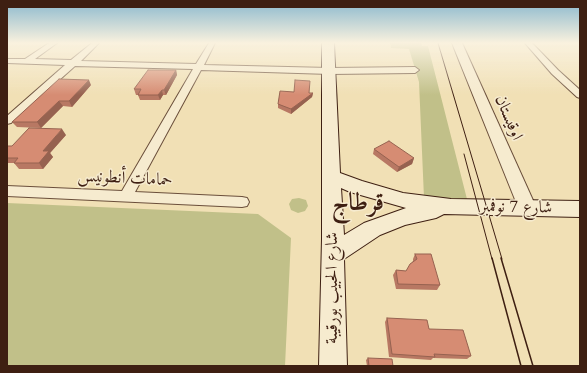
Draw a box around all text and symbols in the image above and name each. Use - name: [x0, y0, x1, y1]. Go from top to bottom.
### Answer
- street label: اوقيستان: [489, 92, 527, 144]
- street label: حمامات أنطونيس: [77, 166, 173, 192]
- district label: قرطاج: [332, 189, 384, 219]
- street label: شارع 7 نوفمبر: [480, 197, 552, 219]
- street label: شارع الحبيب بورقيبة: [323, 232, 343, 344]

